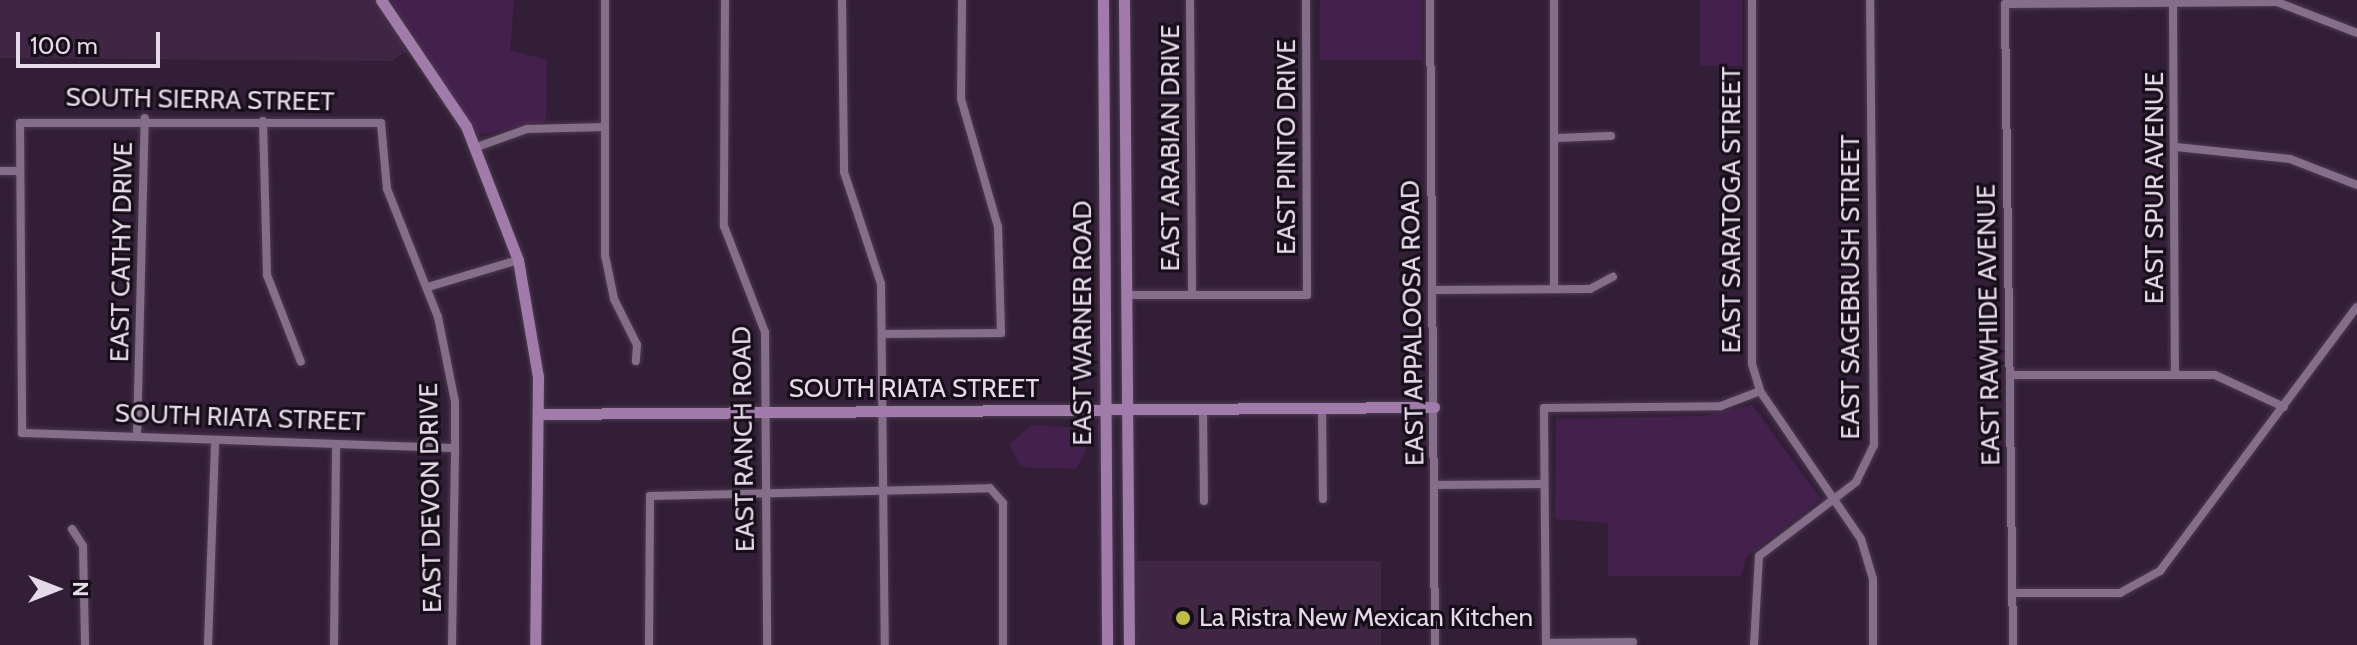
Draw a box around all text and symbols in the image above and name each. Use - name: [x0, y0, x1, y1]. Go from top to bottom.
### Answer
- scale bar: [20, 16, 164, 66]
- street label: EAST ARABIAN DRIVE: [1155, 25, 1187, 271]
- text: 100 m: [30, 31, 98, 60]
- street label: EAST PINTO DRIVE: [1271, 39, 1303, 255]
- street label: EAST SARATOGA STREET: [1716, 67, 1748, 353]
- street label: EAST SPUR AVENUE: [2139, 72, 2171, 304]
- street label: SOUTH SIERRA STREET: [65, 82, 335, 118]
- street label: EAST SAGEBRUSH STREET: [1835, 135, 1867, 439]
- street label: EAST CATHY DRIVE: [104, 142, 140, 362]
- street label: EAST APPALOOSA ROAD: [1395, 180, 1431, 466]
- street label: EAST RAWHIDE AVENUE: [1971, 184, 2007, 466]
- street label: EAST WARNER ROAD: [1067, 200, 1099, 446]
- street label: EAST RANCH ROAD: [726, 326, 762, 552]
- street label: SOUTH RIATA STREET: [789, 373, 1039, 405]
- street label: EAST DEVON DRIVE: [413, 383, 449, 613]
- street label: SOUTH RIATA STREET: [114, 398, 366, 438]
- north arrow: [16, 549, 96, 629]
- text: N: [67, 581, 94, 597]
- place label: La Ristra New Mexican Kitchen: [1199, 602, 1533, 634]
- marker: La Ristra New Mexican Kitchen: [1174, 609, 1192, 627]

